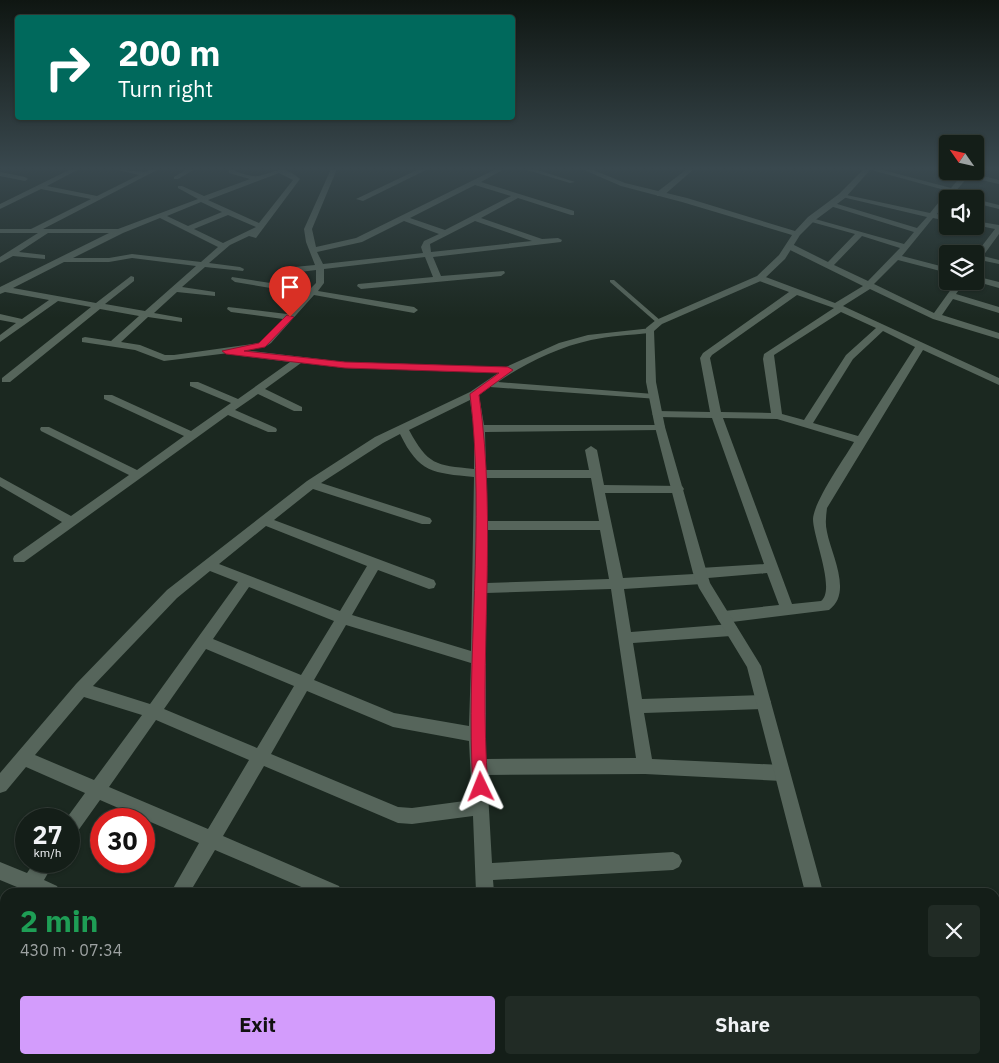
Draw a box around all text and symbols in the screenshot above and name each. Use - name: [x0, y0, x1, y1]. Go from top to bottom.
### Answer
- text: 200 m: [118, 30, 221, 76]
- icon: right: [35, 35, 100, 100]
- text: Turn right: [118, 74, 213, 103]
- north arrow: [939, 135, 984, 180]
- map controls: [939, 135, 984, 290]
- button: sound: [939, 190, 984, 235]
- button: layers: [939, 245, 984, 290]
- pin: [269, 266, 311, 317]
- icon: arrive: [276, 273, 304, 301]
- position arrow: [454, 760, 506, 812]
- speed limit sign: 30: [90, 808, 155, 873]
- text: 27: [32, 818, 63, 851]
- text: km/h: [33, 845, 62, 860]
- text: 2 min: [20, 901, 98, 940]
- button: close: [928, 905, 980, 957]
- text: 430 m · 07:34: [20, 940, 122, 960]
- button: Exit: [20, 996, 495, 1054]
- button: Share: [505, 996, 980, 1054]

